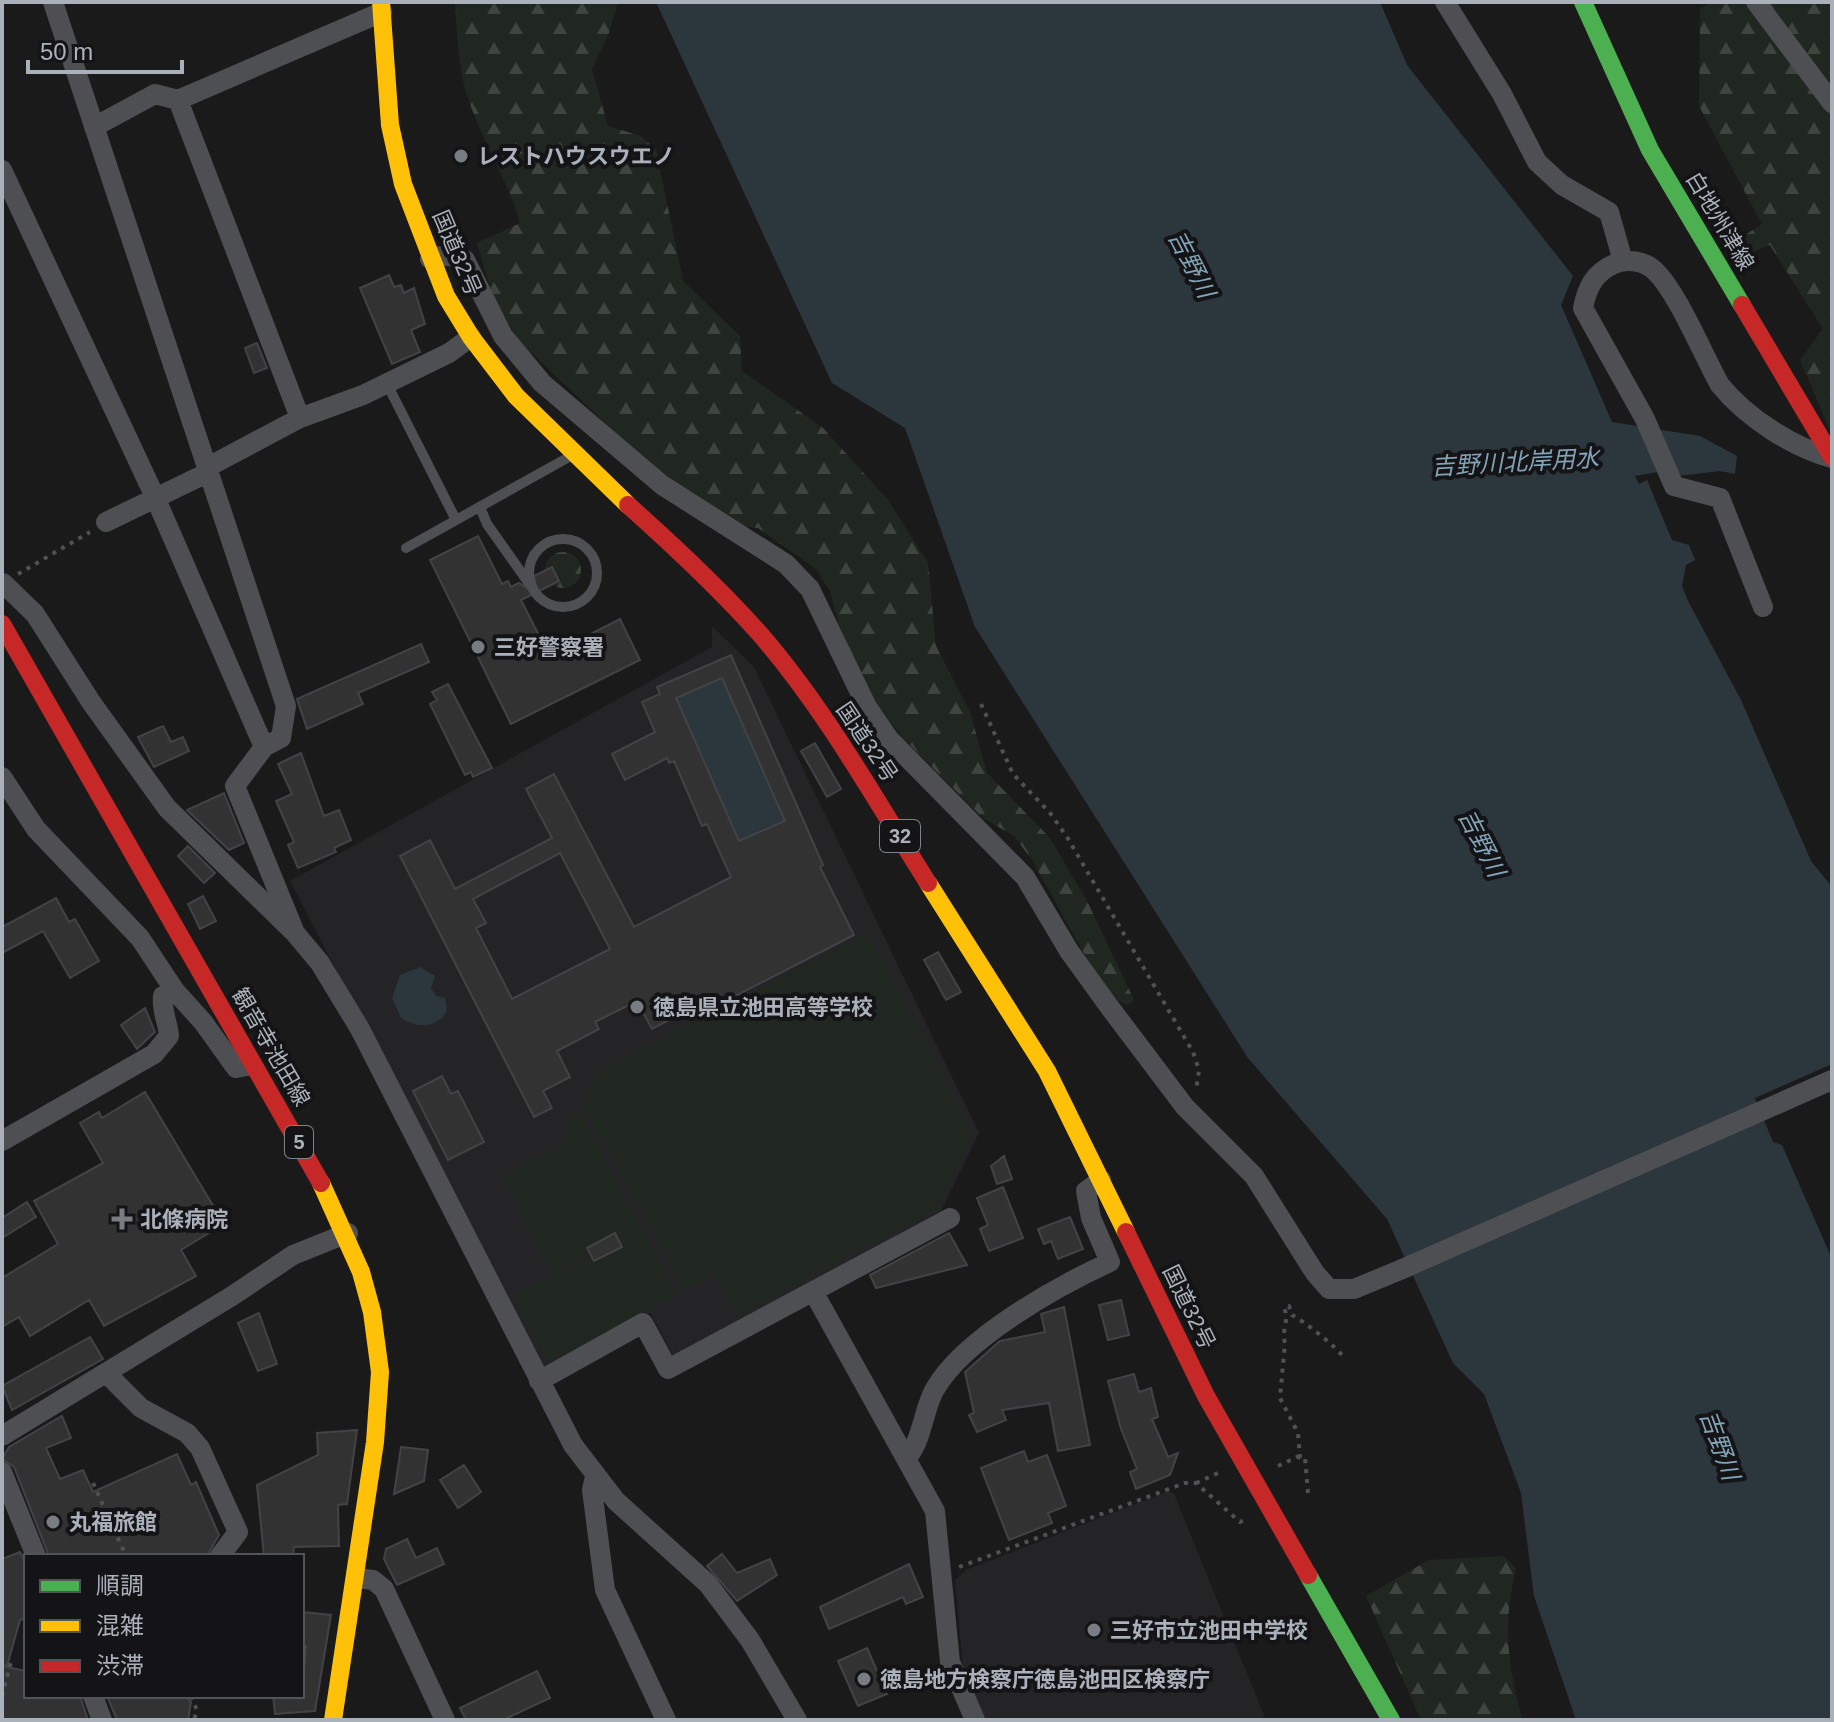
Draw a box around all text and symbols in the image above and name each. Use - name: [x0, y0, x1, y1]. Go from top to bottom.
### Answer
- scale bar: [28, 24, 182, 74]
- text: 50 m: [40, 38, 93, 65]
- place label: レストハウスウエノ: [477, 144, 675, 169]
- marker: レストハウスウエノ: [452, 147, 470, 165]
- street label: 白地州津線: [1681, 167, 1759, 275]
- street label: 国道32号: [428, 206, 486, 300]
- water label: 吉野川: [1164, 226, 1222, 305]
- water label: 吉野川北岸用水: [1430, 444, 1603, 480]
- place label: 三好警察署: [494, 635, 604, 660]
- marker: 三好警察署: [469, 638, 487, 656]
- street label: 国道32号: [831, 698, 903, 786]
- water label: 吉野川: [1454, 805, 1512, 884]
- road number: 32: [880, 820, 920, 852]
- street label: 観音寺池田線: [227, 984, 315, 1110]
- place label: 徳島県立池田高等学校: [653, 995, 873, 1020]
- marker: 徳島県立池田高等学校: [628, 998, 646, 1016]
- road number: 5: [285, 1126, 313, 1158]
- place label: 北條病院: [140, 1207, 228, 1232]
- marker: 北條病院: [111, 1208, 133, 1230]
- street label: 国道32号: [1158, 1261, 1220, 1353]
- water label: 吉野川: [1695, 1407, 1746, 1486]
- place label: 丸福旅館: [69, 1510, 157, 1535]
- marker: 丸福旅館: [44, 1513, 62, 1531]
- legend: [24, 1554, 304, 1698]
- text: 順調: [96, 1572, 144, 1599]
- text: 混雑: [96, 1612, 144, 1639]
- place label: 三好市立池田中学校: [1110, 1618, 1308, 1643]
- marker: 三好市立池田中学校: [1085, 1621, 1103, 1639]
- text: 渋滞: [96, 1652, 144, 1679]
- place label: 徳島地方検察庁徳島池田区検察庁: [880, 1667, 1210, 1692]
- marker: 徳島地方検察庁徳島池田区検察庁: [855, 1670, 873, 1688]

